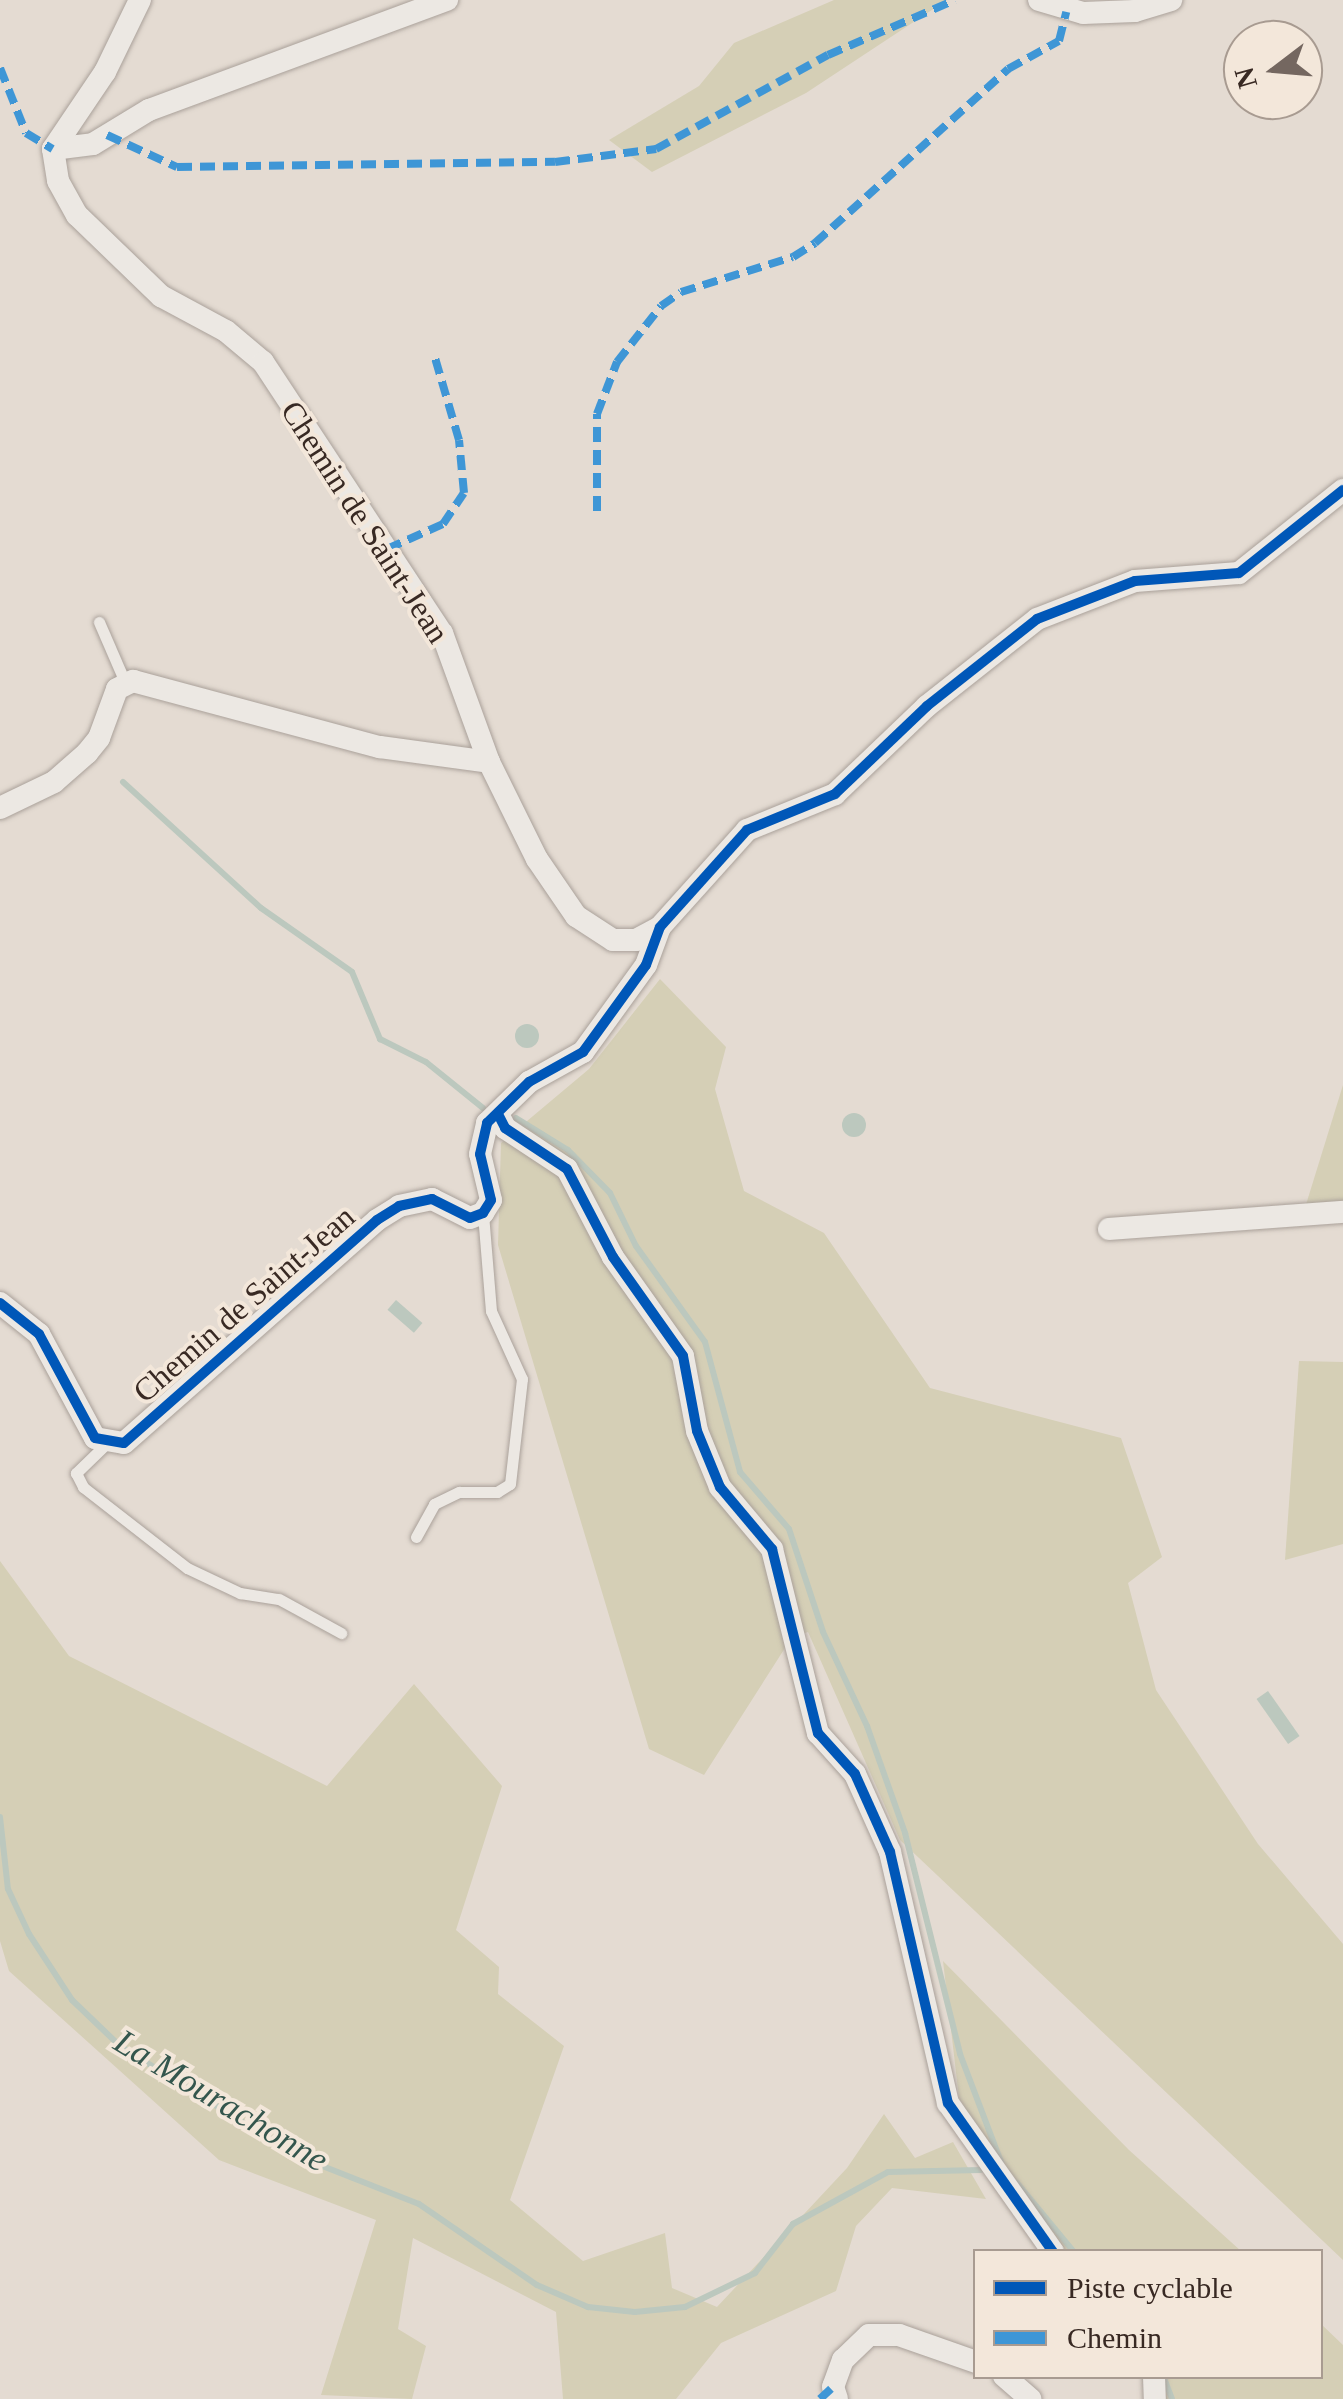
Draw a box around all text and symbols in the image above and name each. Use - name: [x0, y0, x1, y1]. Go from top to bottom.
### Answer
- north arrow: [1223, 20, 1323, 120]
- text: N: [1228, 64, 1263, 92]
- street label: Chemin de Saint-Jean: [272, 394, 458, 650]
- street label: Chemin de Saint-Jean: [125, 1197, 363, 1411]
- water label: La Mourachonne: [106, 2021, 336, 2181]
- legend: [973, 2249, 1323, 2379]
- text: Piste cyclable: [1067, 2271, 1233, 2304]
- text: Chemin: [1067, 2321, 1162, 2354]

